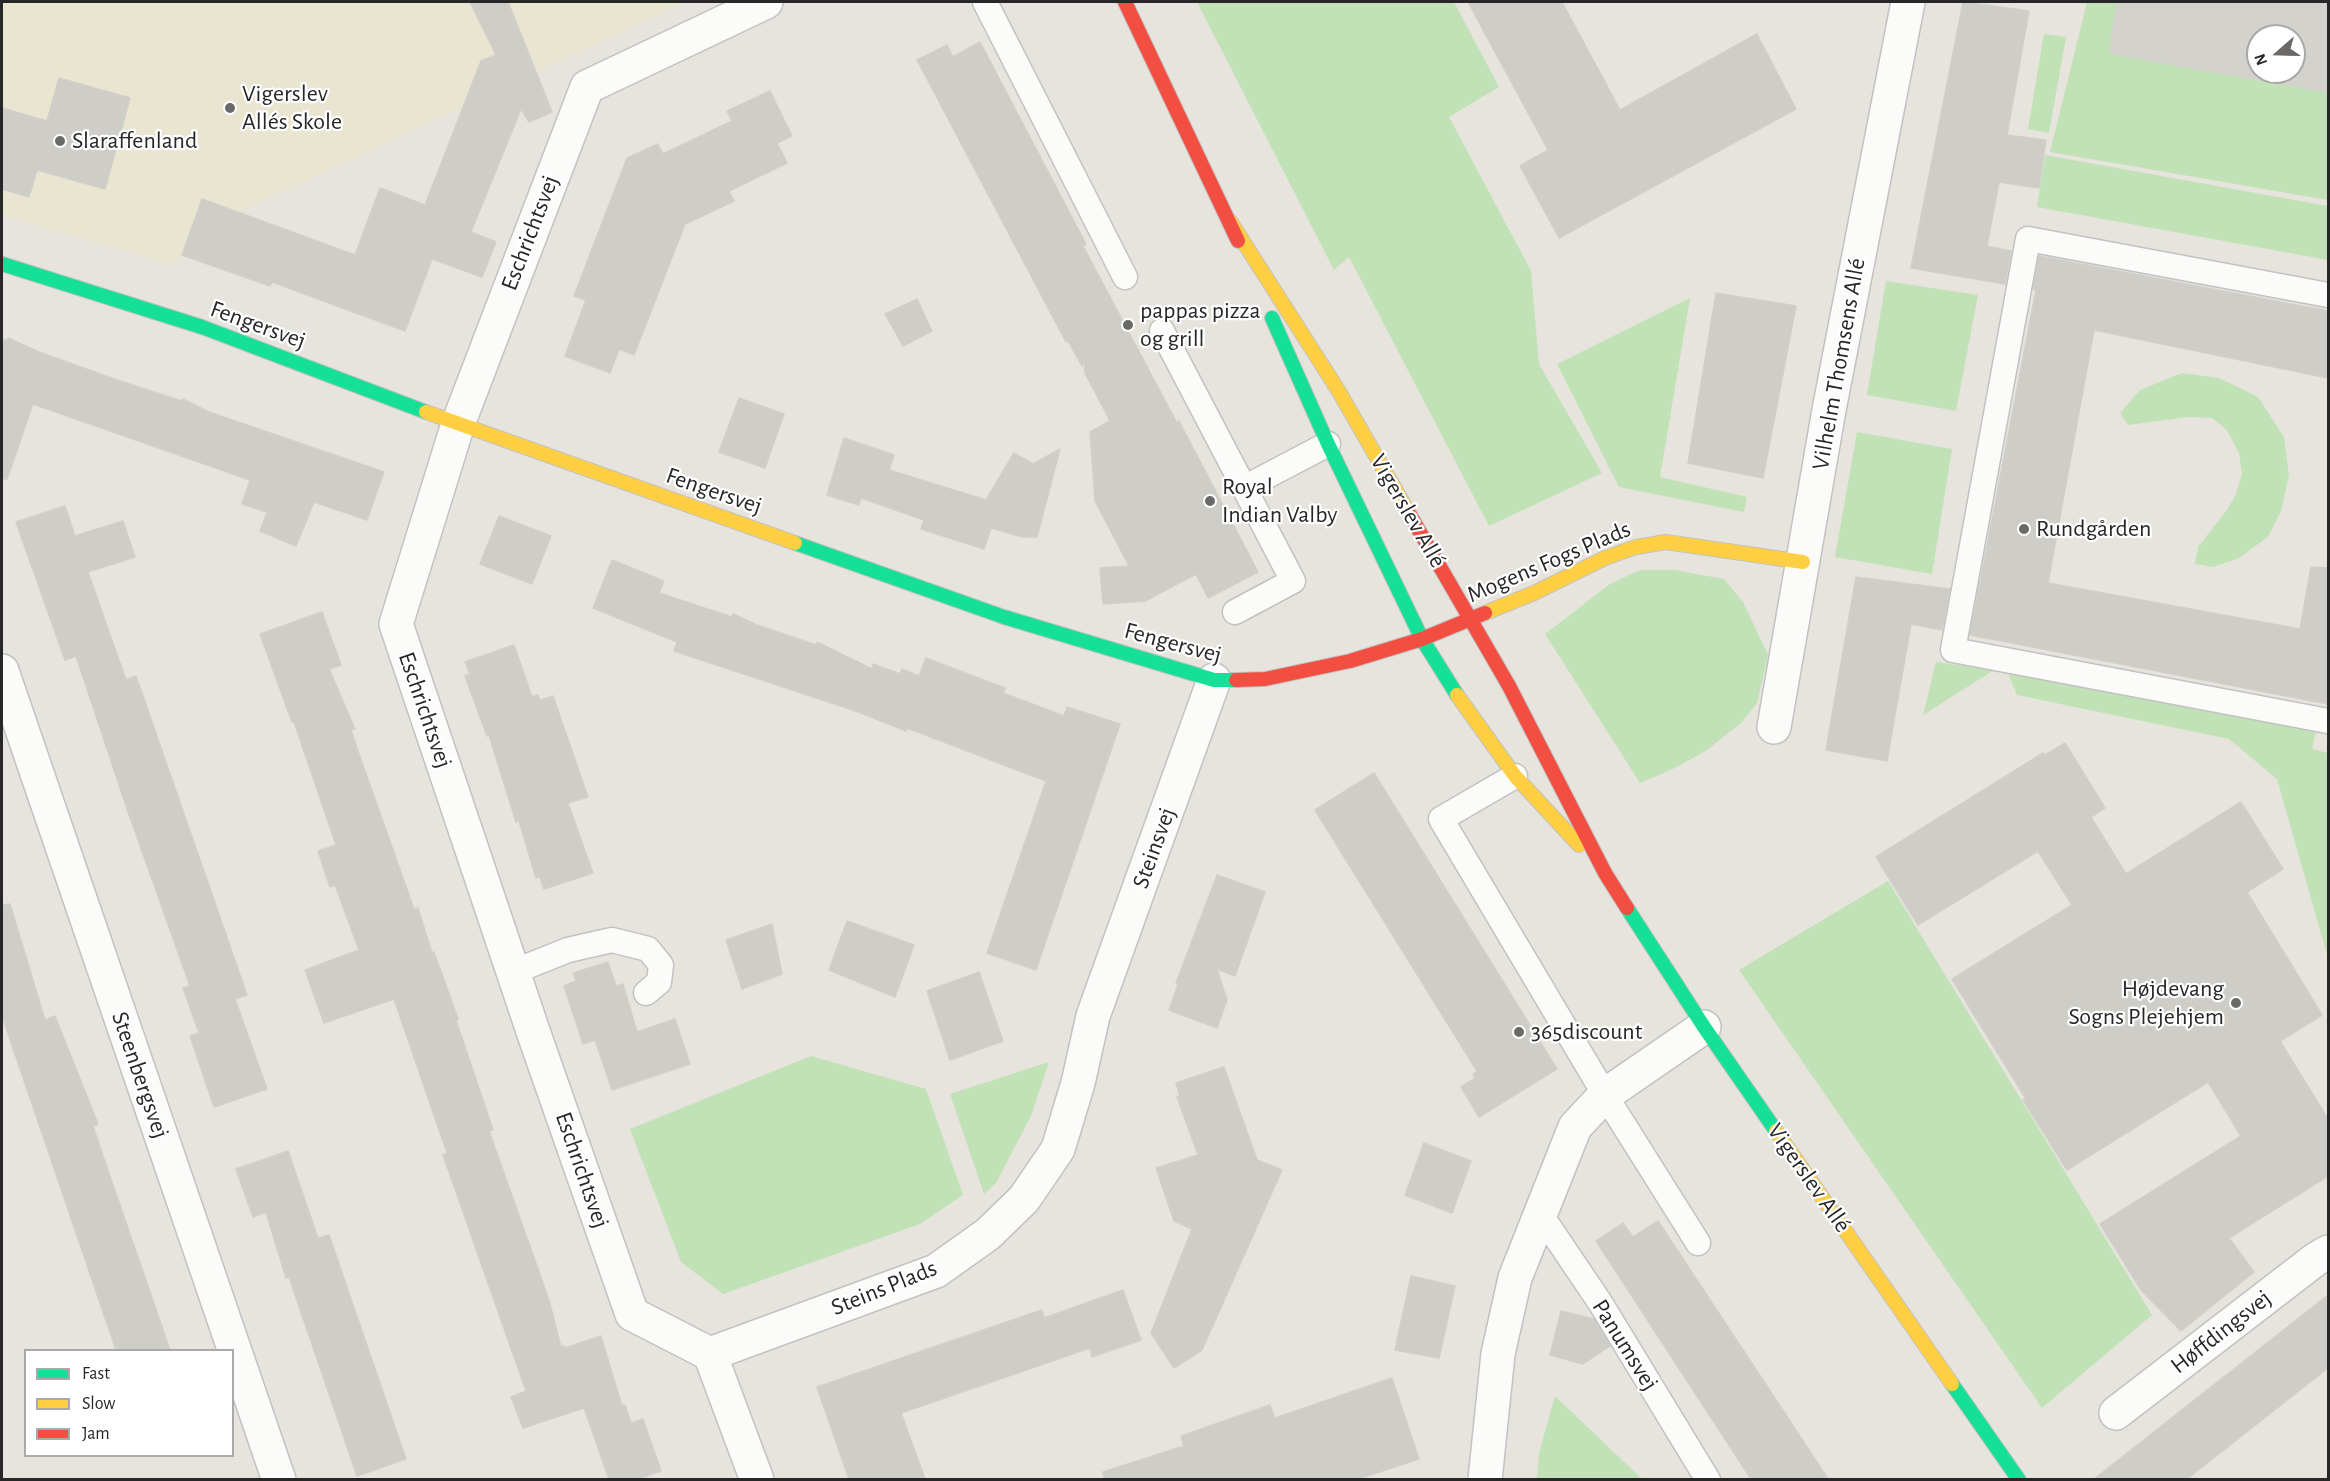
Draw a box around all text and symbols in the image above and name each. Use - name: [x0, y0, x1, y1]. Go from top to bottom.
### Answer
- north arrow: [2246, 24, 2306, 84]
- text: N: [2252, 52, 2270, 67]
- place label: Vigerslev Allés Skole: [242, 80, 342, 136]
- marker: Vigerslev Allés Skole: [223, 101, 237, 115]
- place label: Slaraffenland: [72, 127, 197, 155]
- marker: Slaraffenland: [53, 134, 67, 148]
- street label: Eschrichtsvej: [495, 171, 565, 295]
- street label: Vilhelm Thomsens Allé: [1806, 256, 1872, 472]
- street label: Fengersvej: [206, 294, 310, 356]
- place label: pappas pizza og grill: [1140, 297, 1261, 353]
- marker: pappas pizza og grill: [1121, 318, 1135, 332]
- street label: Vigerslev Allé: [1364, 449, 1452, 573]
- street label: Fengersvej: [662, 461, 766, 521]
- place label: Royal Indian Valby: [1222, 473, 1338, 529]
- marker: Royal Indian Valby: [1203, 494, 1217, 508]
- street label: Mogens Fogs Plads: [1463, 515, 1635, 609]
- place label: Rundgården: [2036, 515, 2151, 543]
- marker: Rundgården: [2017, 522, 2031, 536]
- street label: Fengersvej: [1121, 616, 1225, 670]
- street label: Eschrichtsvej: [392, 648, 458, 772]
- street label: Steinsvej: [1126, 804, 1182, 892]
- place label: Højdevang Sogns Plejehjem: [2068, 975, 2224, 1031]
- marker: Højdevang Sogns Plejehjem: [2229, 996, 2243, 1010]
- street label: Steenbergsvej: [105, 1008, 175, 1142]
- place label: 365discount: [1531, 1018, 1642, 1046]
- marker: 365discount: [1512, 1025, 1526, 1039]
- street label: Eschrichtsvej: [549, 1108, 615, 1232]
- street label: Vigerslev Allé: [1761, 1118, 1857, 1238]
- street label: Steins Plads: [827, 1254, 941, 1322]
- street label: Høffdingsvej: [2165, 1284, 2277, 1380]
- street label: Panumsvej: [1586, 1294, 1664, 1396]
- legend: [24, 1349, 234, 1457]
- text: Fast: [82, 1365, 110, 1383]
- text: Slow: [82, 1395, 115, 1413]
- text: Jam: [82, 1425, 110, 1443]

